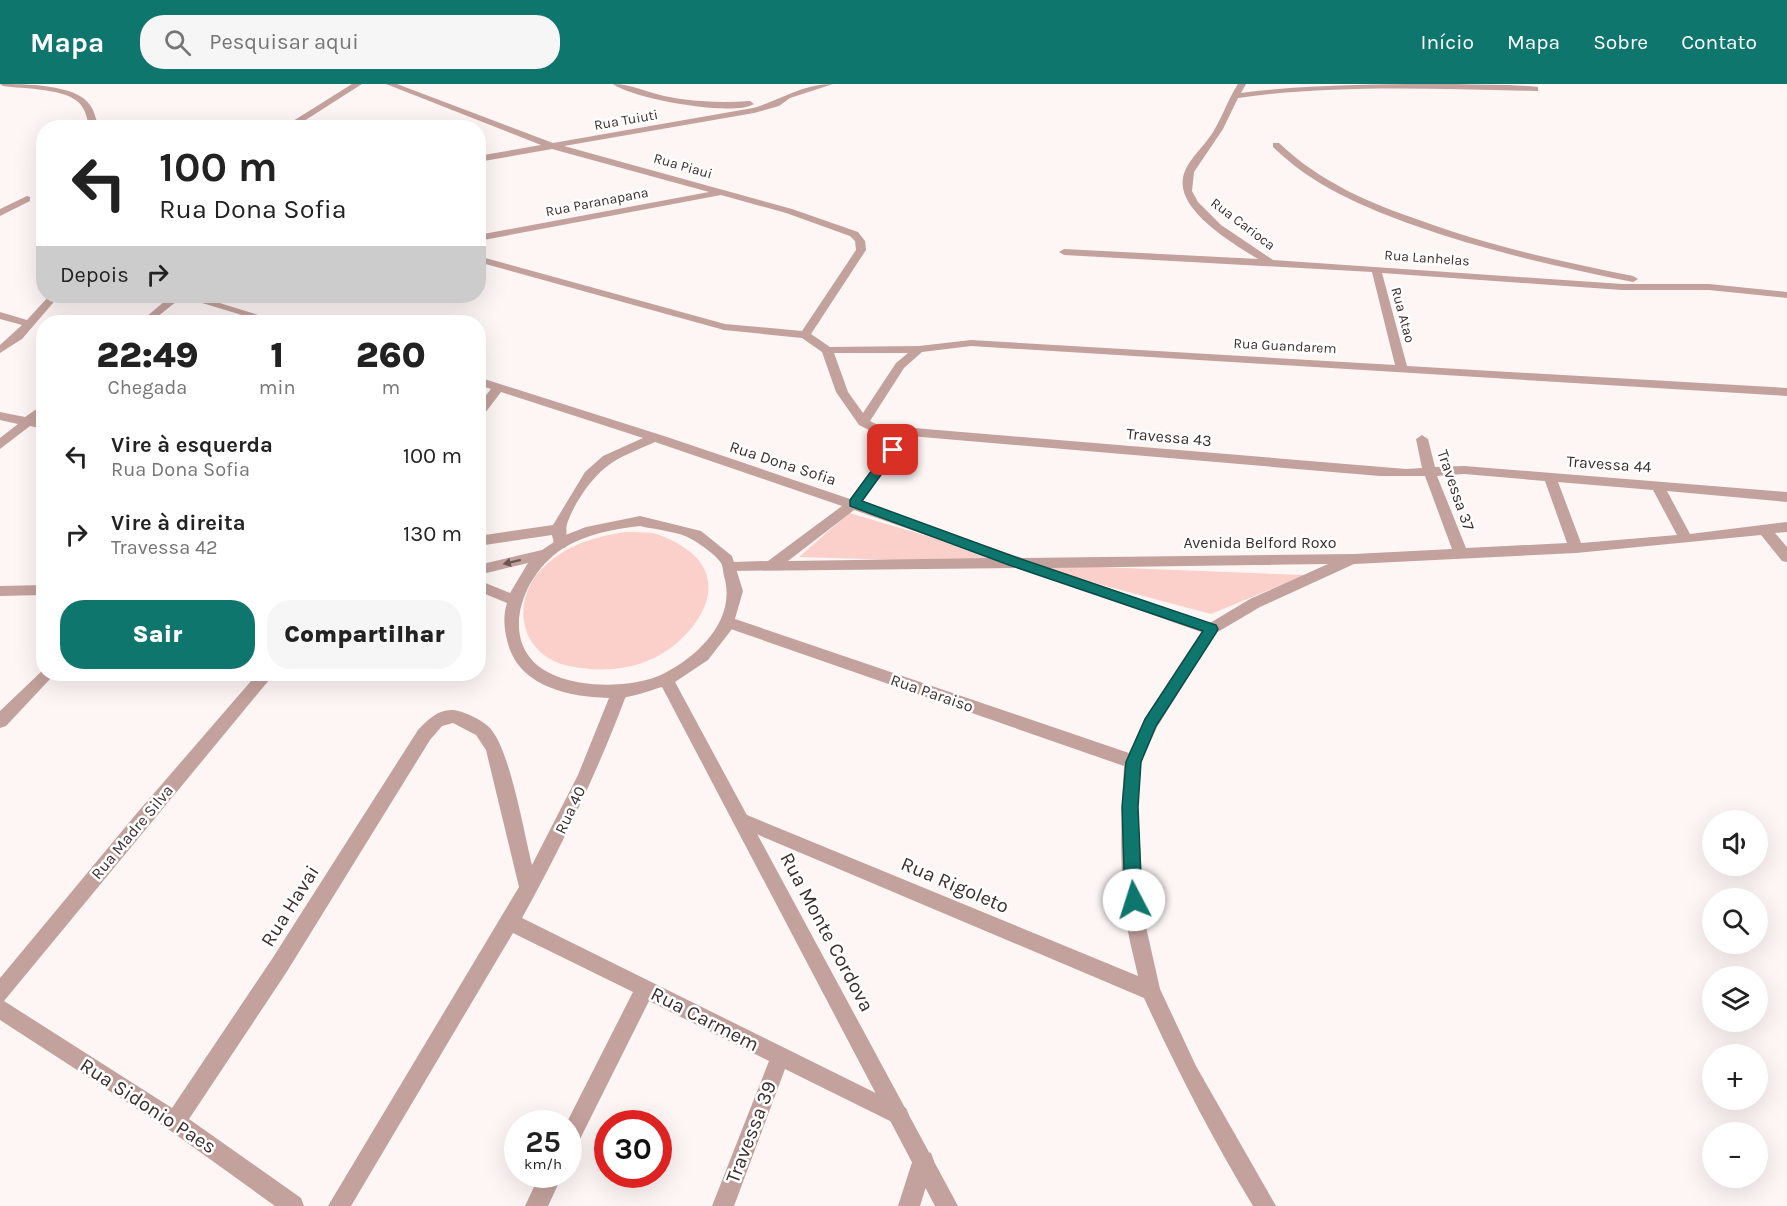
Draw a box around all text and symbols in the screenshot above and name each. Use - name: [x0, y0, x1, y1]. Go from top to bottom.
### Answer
- search box: [140, 15, 560, 69]
- text: Mapa: [30, 26, 104, 59]
- icon: search: [161, 26, 194, 59]
- text: Pesquisar aqui: [209, 29, 359, 55]
- text: Início: [1421, 30, 1474, 54]
- text: Mapa: [1507, 30, 1560, 54]
- text: Sobre: [1593, 30, 1648, 54]
- text: Contato: [1681, 30, 1757, 54]
- street label: Rua Tuiuti: [593, 106, 659, 134]
- text: 100 m: [159, 142, 278, 192]
- icon: left: [60, 144, 138, 222]
- street label: Rua Piaui: [652, 150, 714, 182]
- street label: Rua Paranapana: [544, 184, 650, 220]
- text: Rua Dona Sofia: [159, 193, 347, 225]
- street label: Rua Carioca: [1207, 194, 1279, 254]
- street label: Rua Lanhelas: [1384, 247, 1470, 269]
- icon: right: [141, 258, 174, 291]
- text: Depois: [60, 262, 129, 288]
- street label: Rua Atao: [1387, 285, 1419, 345]
- text: 22:49: [96, 334, 199, 376]
- text: 1: [270, 334, 284, 376]
- text: 260: [356, 334, 426, 376]
- street label: Rua Guandarem: [1233, 335, 1337, 357]
- text: Chegada: [108, 376, 187, 399]
- text: min: [259, 376, 296, 399]
- text: m: [381, 376, 400, 399]
- pin: [867, 424, 918, 475]
- street label: Travessa 43: [1126, 424, 1212, 450]
- text: Vire à esquerda: [111, 432, 273, 458]
- icon: arrive: [876, 433, 909, 466]
- street label: Rua Dona Sofia: [727, 437, 839, 489]
- icon: left: [60, 440, 93, 473]
- text: 100 m: [403, 443, 462, 469]
- street label: Travessa 37: [1433, 447, 1479, 533]
- street label: Travessa 44: [1566, 452, 1652, 476]
- text: Rua Dona Sofia: [111, 458, 250, 481]
- text: Vire à direita: [111, 510, 246, 536]
- icon: right: [60, 518, 93, 551]
- text: 130 m: [403, 521, 462, 547]
- street label: Avenida Belford Roxo: [1183, 533, 1337, 552]
- text: Travessa 42: [111, 536, 218, 559]
- one-way arrow: [503, 558, 521, 568]
- button: Sair: [60, 600, 255, 669]
- button: Compartilhar: [267, 600, 462, 669]
- street label: Rua Paraiso: [888, 670, 976, 716]
- street label: Rua Madre Silva: [87, 781, 177, 883]
- street label: Rua 40: [551, 783, 589, 837]
- map controls: [1702, 810, 1768, 1188]
- button: sound: [1702, 810, 1768, 876]
- street label: Rua Monte Cordova: [775, 849, 879, 1015]
- street label: Rua Rigoleto: [898, 852, 1012, 918]
- street label: Rua Havai: [256, 861, 324, 951]
- position arrow: [1102, 868, 1166, 932]
- button: search: [1702, 888, 1768, 954]
- button: layers: [1702, 966, 1768, 1032]
- street label: Rua Carmem: [647, 982, 763, 1056]
- button: +: [1702, 1044, 1768, 1110]
- street label: Rua Sidonio Paes: [76, 1053, 220, 1159]
- street label: Travessa 39: [721, 1078, 781, 1186]
- speed limit sign: 30: [594, 1110, 672, 1188]
- button: −: [1702, 1122, 1768, 1188]
- text: 25: [525, 1124, 561, 1160]
- text: km/h: [524, 1155, 562, 1173]

